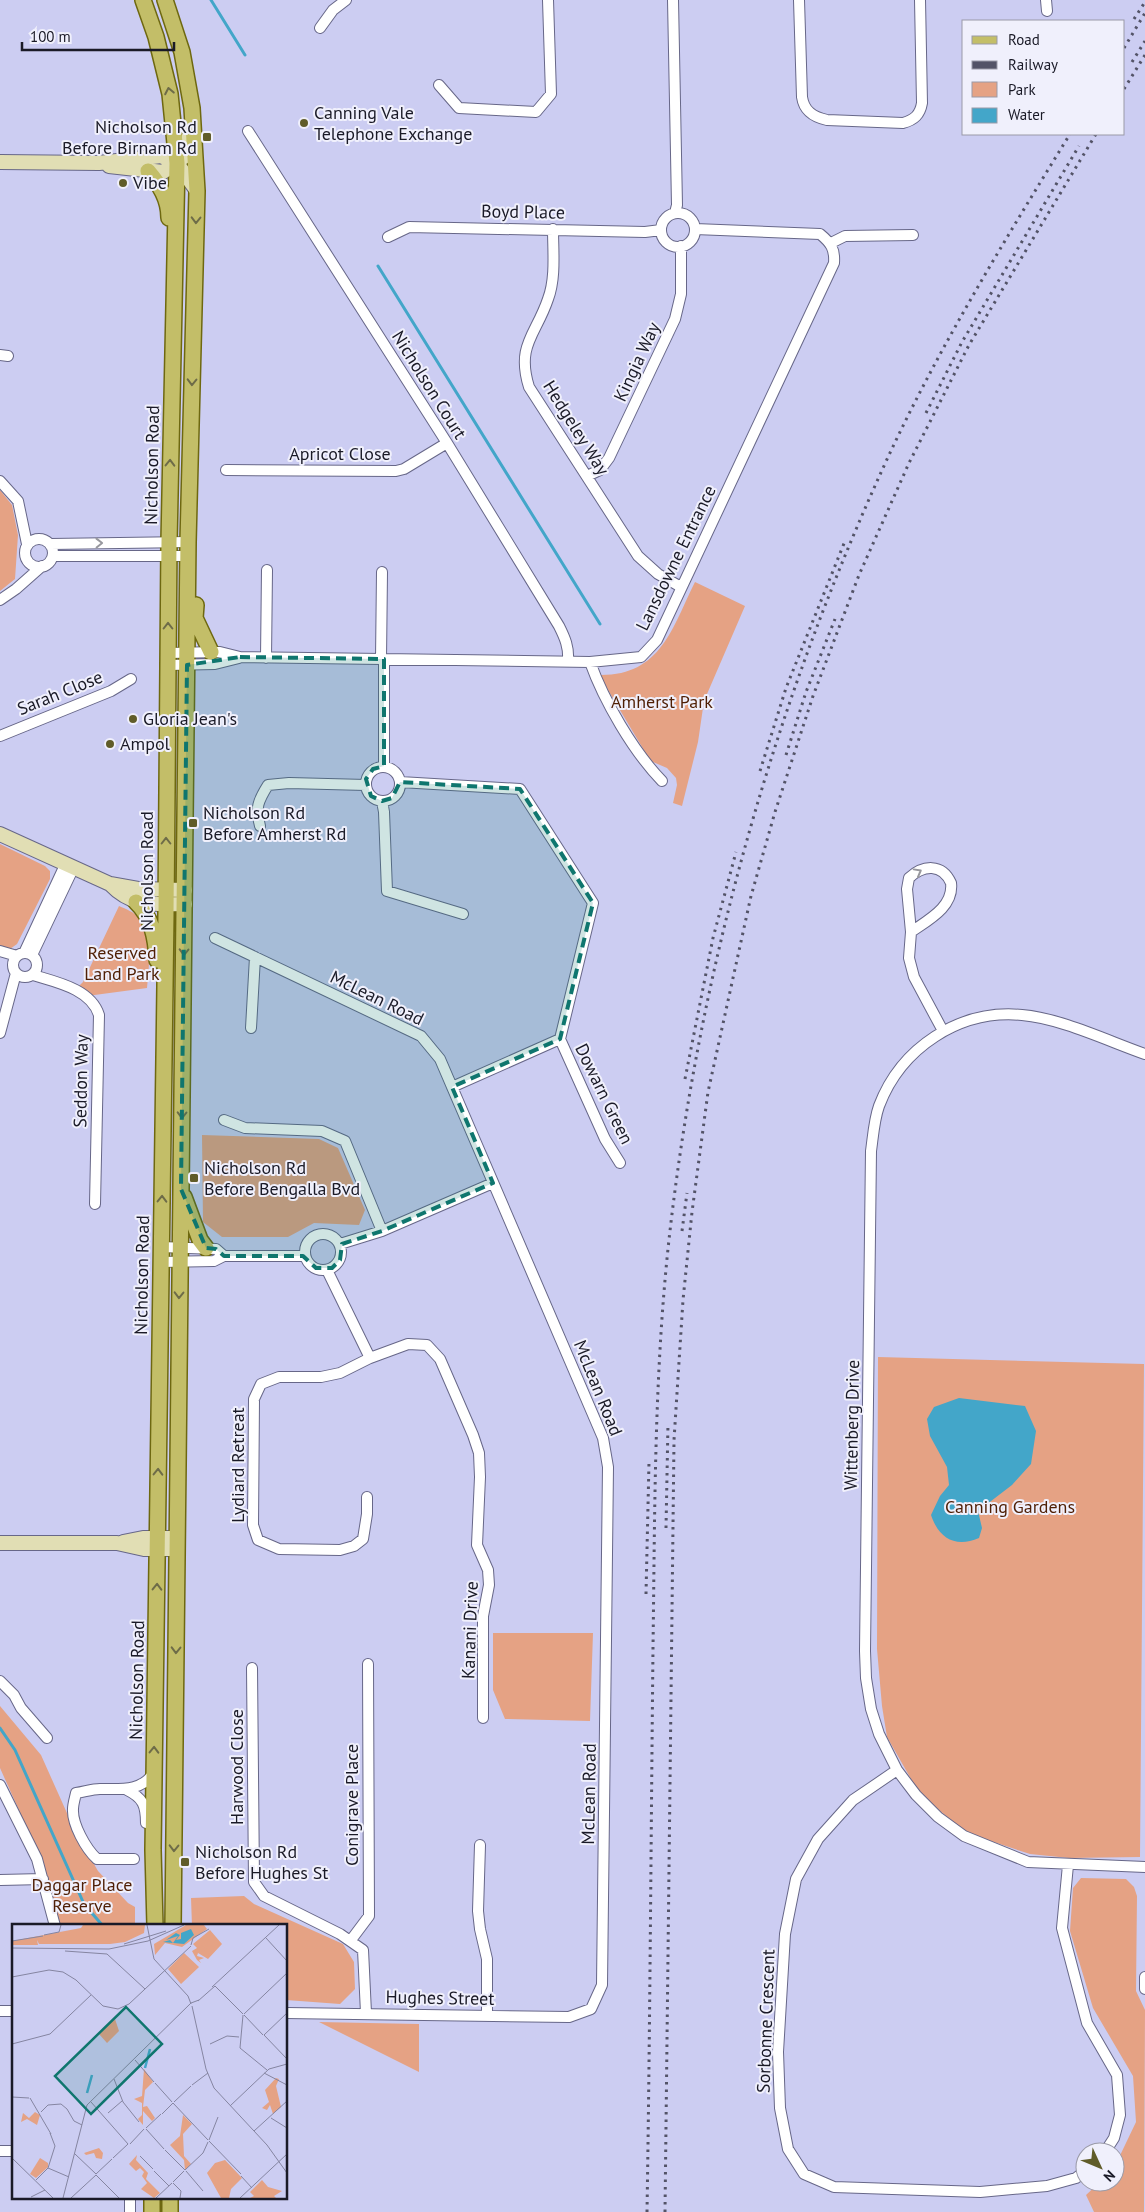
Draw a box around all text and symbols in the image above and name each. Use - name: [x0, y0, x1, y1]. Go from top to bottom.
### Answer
- scale bar: [22, 20, 175, 52]
- legend: [962, 20, 1125, 135]
- text: 100 m: [30, 27, 71, 46]
- text: Road: [1008, 30, 1040, 49]
- text: Railway: [1008, 55, 1058, 74]
- text: Park: [1008, 80, 1036, 99]
- one-way arrow: [165, 87, 175, 96]
- place label: Canning Vale Telephone Exchange: [314, 101, 472, 145]
- text: Water: [1008, 105, 1045, 124]
- place label: Nicholson Rd Before Birnam Rd: [62, 115, 197, 159]
- marker: Canning Vale Telephone Exchange: [298, 117, 310, 129]
- marker: Nicholson Rd Before Birnam Rd: [201, 131, 213, 143]
- place label: Vibe: [132, 171, 167, 194]
- marker: Vibe: [117, 177, 129, 189]
- street label: Boyd Place: [481, 199, 565, 224]
- one-way arrow: [191, 216, 201, 224]
- street label: Kingia Way: [608, 318, 665, 405]
- street label: Nicholson Court: [387, 326, 472, 443]
- street label: Hedgeley Way: [538, 376, 615, 480]
- one-way arrow: [187, 379, 197, 387]
- street label: Nicholson Road: [139, 405, 164, 525]
- street label: Apricot Close: [289, 442, 391, 465]
- one-way arrow: [165, 459, 175, 467]
- street label: Lansdowne Entrance: [630, 481, 721, 634]
- one-way arrow: [96, 538, 104, 548]
- one-way arrow: [163, 622, 173, 630]
- street label: Sarah Close: [14, 665, 106, 720]
- park label: Amherst Park: [611, 690, 713, 713]
- place label: Gloria Jean's: [143, 707, 237, 730]
- marker: Gloria Jean's: [127, 713, 139, 725]
- place label: Ampol: [120, 732, 171, 755]
- marker: Ampol: [104, 738, 116, 750]
- place label: Nicholson Rd Before Amherst Rd: [203, 801, 346, 845]
- street label: Nicholson Road: [135, 811, 158, 931]
- marker: Nicholson Rd Before Amherst Rd: [187, 817, 199, 829]
- one-way arrow: [161, 837, 171, 844]
- one-way arrow: [913, 868, 922, 878]
- park label: Reserved Land Park: [84, 941, 160, 985]
- one-way arrow: [179, 949, 189, 957]
- street label: McLean Road: [327, 965, 428, 1030]
- street label: Seddon Way: [68, 1033, 93, 1128]
- street label: Dowarn Green: [570, 1040, 639, 1148]
- one-way arrow: [177, 1112, 187, 1119]
- place label: Nicholson Rd Before Bengalla Bvd: [204, 1156, 360, 1200]
- marker: Nicholson Rd Before Bengalla Bvd: [188, 1172, 200, 1184]
- one-way arrow: [157, 1195, 167, 1202]
- street label: Nicholson Road: [129, 1215, 154, 1335]
- one-way arrow: [174, 1292, 184, 1299]
- street label: McLean Road: [569, 1336, 628, 1439]
- street label: Wittenberg Drive: [839, 1360, 864, 1490]
- street label: Lydiard Retreat: [226, 1407, 249, 1523]
- one-way arrow: [153, 1468, 163, 1476]
- park label: Canning Gardens: [945, 1495, 1075, 1518]
- street label: Kanani Drive: [456, 1581, 483, 1679]
- one-way arrow: [152, 1583, 162, 1591]
- street label: Nicholson Road: [124, 1620, 149, 1740]
- one-way arrow: [171, 1646, 181, 1654]
- street label: Harwood Close: [225, 1709, 248, 1825]
- street label: McLean Road: [576, 1743, 601, 1845]
- street label: Conigrave Place: [340, 1744, 363, 1866]
- one-way arrow: [149, 1746, 159, 1754]
- place label: Nicholson Rd Before Hughes St: [195, 1840, 328, 1884]
- one-way arrow: [169, 1844, 179, 1852]
- marker: Nicholson Rd Before Hughes St: [179, 1856, 191, 1868]
- park label: Daggar Place Reserve: [32, 1873, 132, 1917]
- inset map: [12, 1924, 288, 2200]
- street label: Sorbonne Crescent: [751, 1949, 780, 2093]
- street label: Hughes Street: [385, 1985, 495, 2010]
- north arrow: [1075, 2142, 1125, 2192]
- text: N: [1100, 2166, 1119, 2186]

